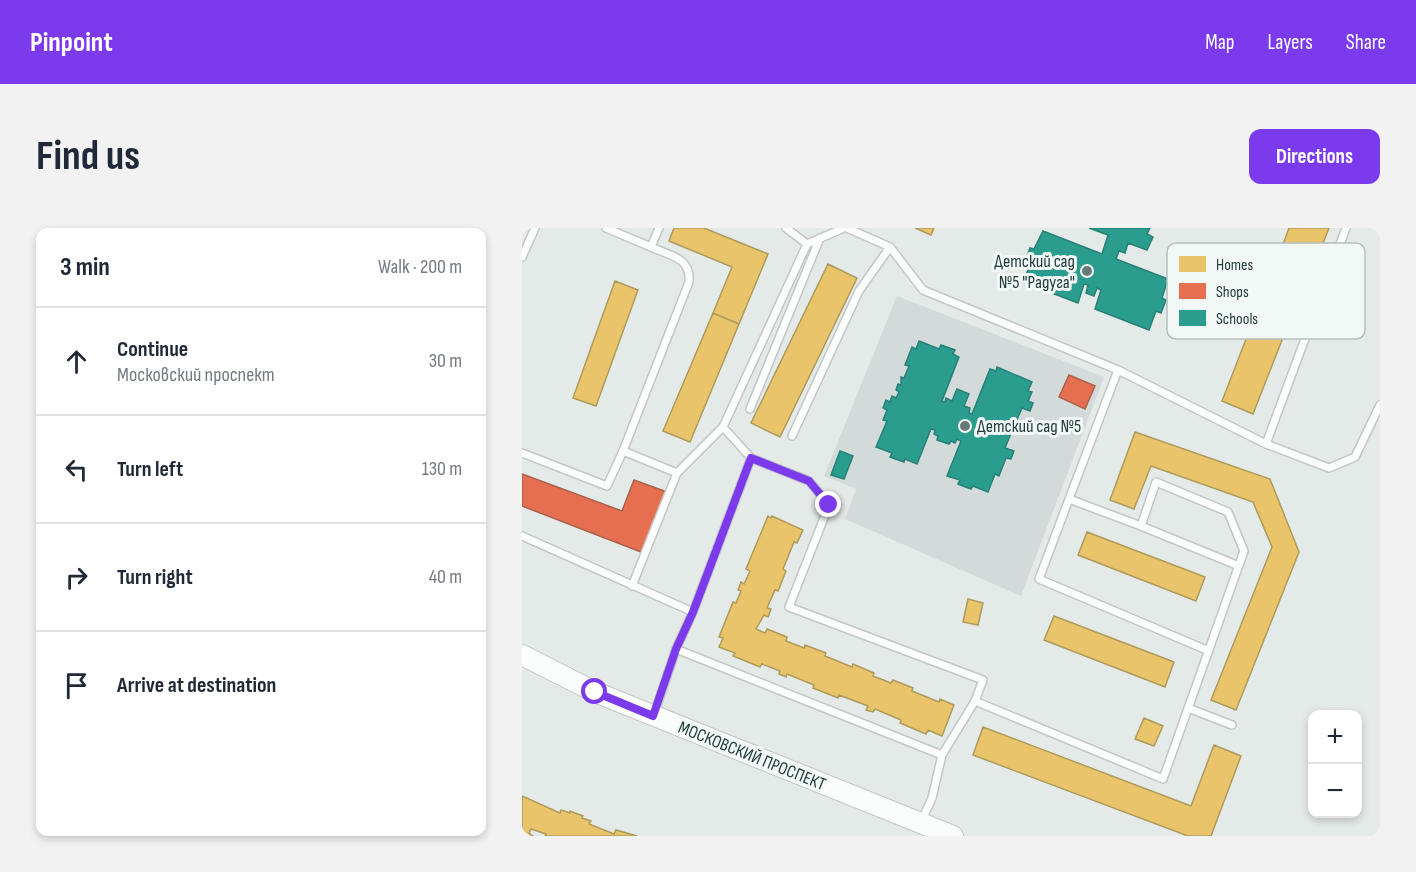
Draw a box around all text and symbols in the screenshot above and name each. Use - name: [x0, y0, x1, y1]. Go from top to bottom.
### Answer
- text: Pinpoint: [30, 26, 113, 59]
- text: Map: [1205, 30, 1234, 55]
- text: Layers: [1267, 30, 1313, 55]
- text: Share: [1346, 30, 1386, 55]
- button: Directions: [1249, 129, 1380, 184]
- text: Find us: [36, 131, 140, 182]
- legend: [1167, 243, 1365, 339]
- place label: Детский сад №5 "Радуга": [994, 251, 1075, 293]
- text: 3 min: [60, 252, 110, 283]
- text: Walk · 200 m: [378, 255, 462, 279]
- text: Homes: [1216, 256, 1253, 275]
- marker: Детский сад №5 "Радуга": [1080, 264, 1094, 278]
- text: Shops: [1216, 283, 1249, 302]
- text: Schools: [1216, 310, 1258, 329]
- text: Continue: [117, 336, 188, 363]
- icon: ahead: [60, 345, 93, 378]
- text: 30 m: [429, 349, 462, 373]
- text: Московский проспект: [117, 363, 275, 387]
- place label: Детский сад №5: [977, 416, 1081, 437]
- marker: Детский сад №5: [958, 419, 972, 433]
- icon: left: [60, 453, 93, 486]
- text: Turn left: [117, 456, 183, 483]
- text: 130 m: [422, 457, 462, 481]
- route end: [815, 491, 841, 517]
- icon: right: [60, 561, 93, 594]
- text: Turn right: [117, 564, 193, 591]
- text: 40 m: [429, 565, 462, 589]
- icon: arrive: [60, 669, 93, 702]
- text: Arrive at destination: [117, 672, 276, 699]
- route start: [581, 678, 607, 704]
- map controls: [1308, 710, 1362, 818]
- button: +: [1308, 710, 1362, 764]
- street label: МОСКОВСКИЙ ПРОСПЕКТ: [675, 717, 829, 795]
- button: −: [1308, 764, 1362, 818]

